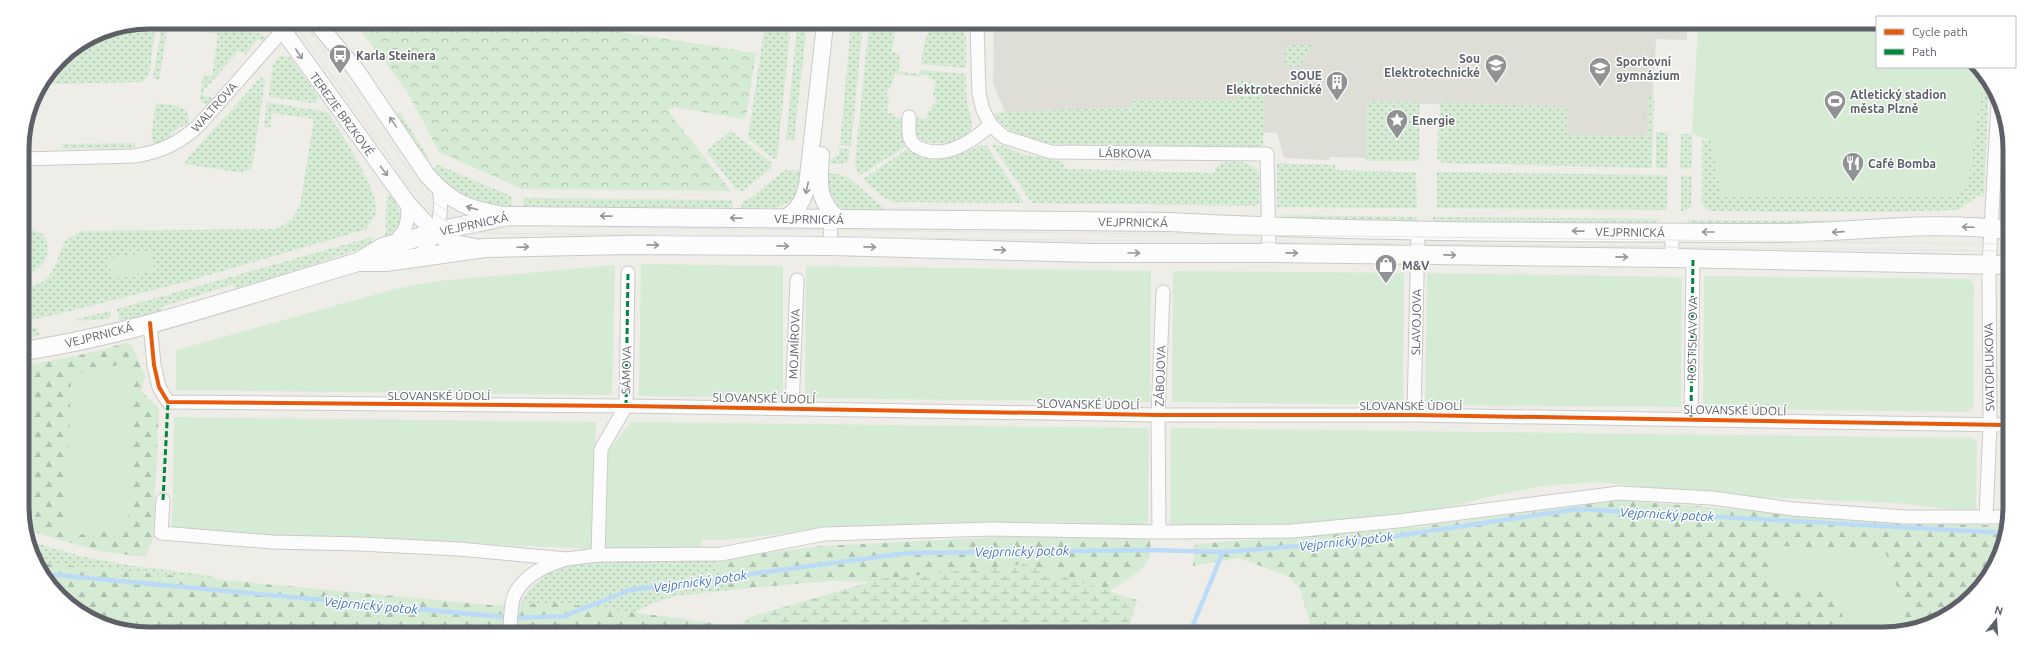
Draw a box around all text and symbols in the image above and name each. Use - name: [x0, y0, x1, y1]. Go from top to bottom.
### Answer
- legend: [1876, 16, 2016, 68]
- text: Cycle path: [1912, 25, 1968, 38]
- bus stop icon: Karla Steinera: [327, 42, 353, 75]
- text: Path: [1912, 45, 1937, 58]
- one-way arrow: [295, 49, 303, 60]
- place label: Karla Steinera: [356, 49, 436, 62]
- place label: Sou Elektrotechnické: [1384, 52, 1480, 79]
- school or university icon: Sou Elektrotechnické: [1483, 52, 1509, 85]
- school or university icon: Sportovní gymnázium: [1587, 55, 1613, 88]
- place label: Sportovní gymnázium: [1616, 55, 1680, 82]
- place label: SOUE Elektrotechnické: [1226, 69, 1322, 96]
- building icon: SOUE Elektrotechnické: [1324, 69, 1350, 102]
- street label: TEREZIE BRZKOVÉ: [307, 70, 377, 158]
- street label: WALTROVA: [188, 80, 240, 134]
- sports icon: Atletický stadion města Plzně: [1822, 88, 1848, 121]
- place label: Atletický stadion města Plzně: [1850, 88, 1947, 115]
- place icon: Energie: [1384, 107, 1410, 140]
- place label: Energie: [1412, 114, 1455, 127]
- one-way arrow: [389, 117, 397, 128]
- street label: LÁBKOVA: [1098, 146, 1152, 160]
- restaurant icon: Café Bomba: [1840, 150, 1866, 183]
- place label: Café Bomba: [1868, 157, 1936, 170]
- one-way arrow: [380, 166, 388, 177]
- one-way arrow: [802, 181, 810, 194]
- one-way arrow: [466, 204, 479, 211]
- street label: VEJPRNICKÁ: [439, 210, 510, 238]
- street label: VEJPRNICKÁ: [774, 212, 844, 226]
- one-way arrow: [600, 213, 613, 220]
- one-way arrow: [730, 215, 743, 222]
- street label: VEJPRNICKÁ: [1098, 215, 1168, 229]
- one-way arrow: [1962, 223, 1975, 231]
- street label: VEJPRNICKÁ: [1595, 225, 1665, 239]
- one-way arrow: [1572, 227, 1585, 235]
- one-way arrow: [1702, 228, 1715, 236]
- one-way arrow: [1832, 228, 1845, 235]
- one-way arrow: [646, 241, 659, 249]
- one-way arrow: [776, 242, 789, 250]
- one-way arrow: [516, 243, 529, 251]
- one-way arrow: [863, 243, 876, 251]
- one-way arrow: [993, 247, 1006, 254]
- one-way arrow: [1127, 249, 1140, 257]
- one-way arrow: [1285, 249, 1298, 257]
- one-way arrow: [1443, 251, 1456, 259]
- shop icon: M&V: [1373, 252, 1399, 285]
- one-way arrow: [1615, 253, 1628, 261]
- place label: M&V: [1402, 259, 1430, 272]
- street label: SLAVOJOVA: [1409, 288, 1423, 355]
- street label: ROSTISLAVOVA: [1685, 297, 1699, 381]
- street label: MOJMÍROVA: [786, 308, 802, 379]
- street label: VEJPRNICKÁ: [64, 320, 135, 350]
- street label: SVATOPLUKOVA: [1982, 322, 1996, 411]
- street label: SÁMOVA: [619, 345, 633, 394]
- street label: ZÁBOJOVA: [1152, 345, 1168, 407]
- street label: SLOVANSKÉ ÚDOLÍ: [388, 389, 491, 402]
- street label: SLOVANSKÉ ÚDOLÍ: [712, 391, 816, 405]
- street label: SLOVANSKÉ ÚDOLÍ: [1036, 397, 1140, 411]
- street label: SLOVANSKÉ ÚDOLÍ: [1360, 399, 1463, 412]
- street label: SLOVANSKÉ ÚDOLÍ: [1683, 403, 1787, 417]
- water label: Vejprnický potok: [1619, 505, 1715, 523]
- water label: Vejprnický potok: [1298, 529, 1394, 553]
- water label: Vejprnický potok: [975, 543, 1070, 559]
- water label: Vejprnický potok: [652, 567, 748, 595]
- water label: Vejprnický potok: [323, 594, 419, 616]
- north arrow: [1976, 600, 2016, 640]
- text: N: [1993, 603, 2005, 617]

